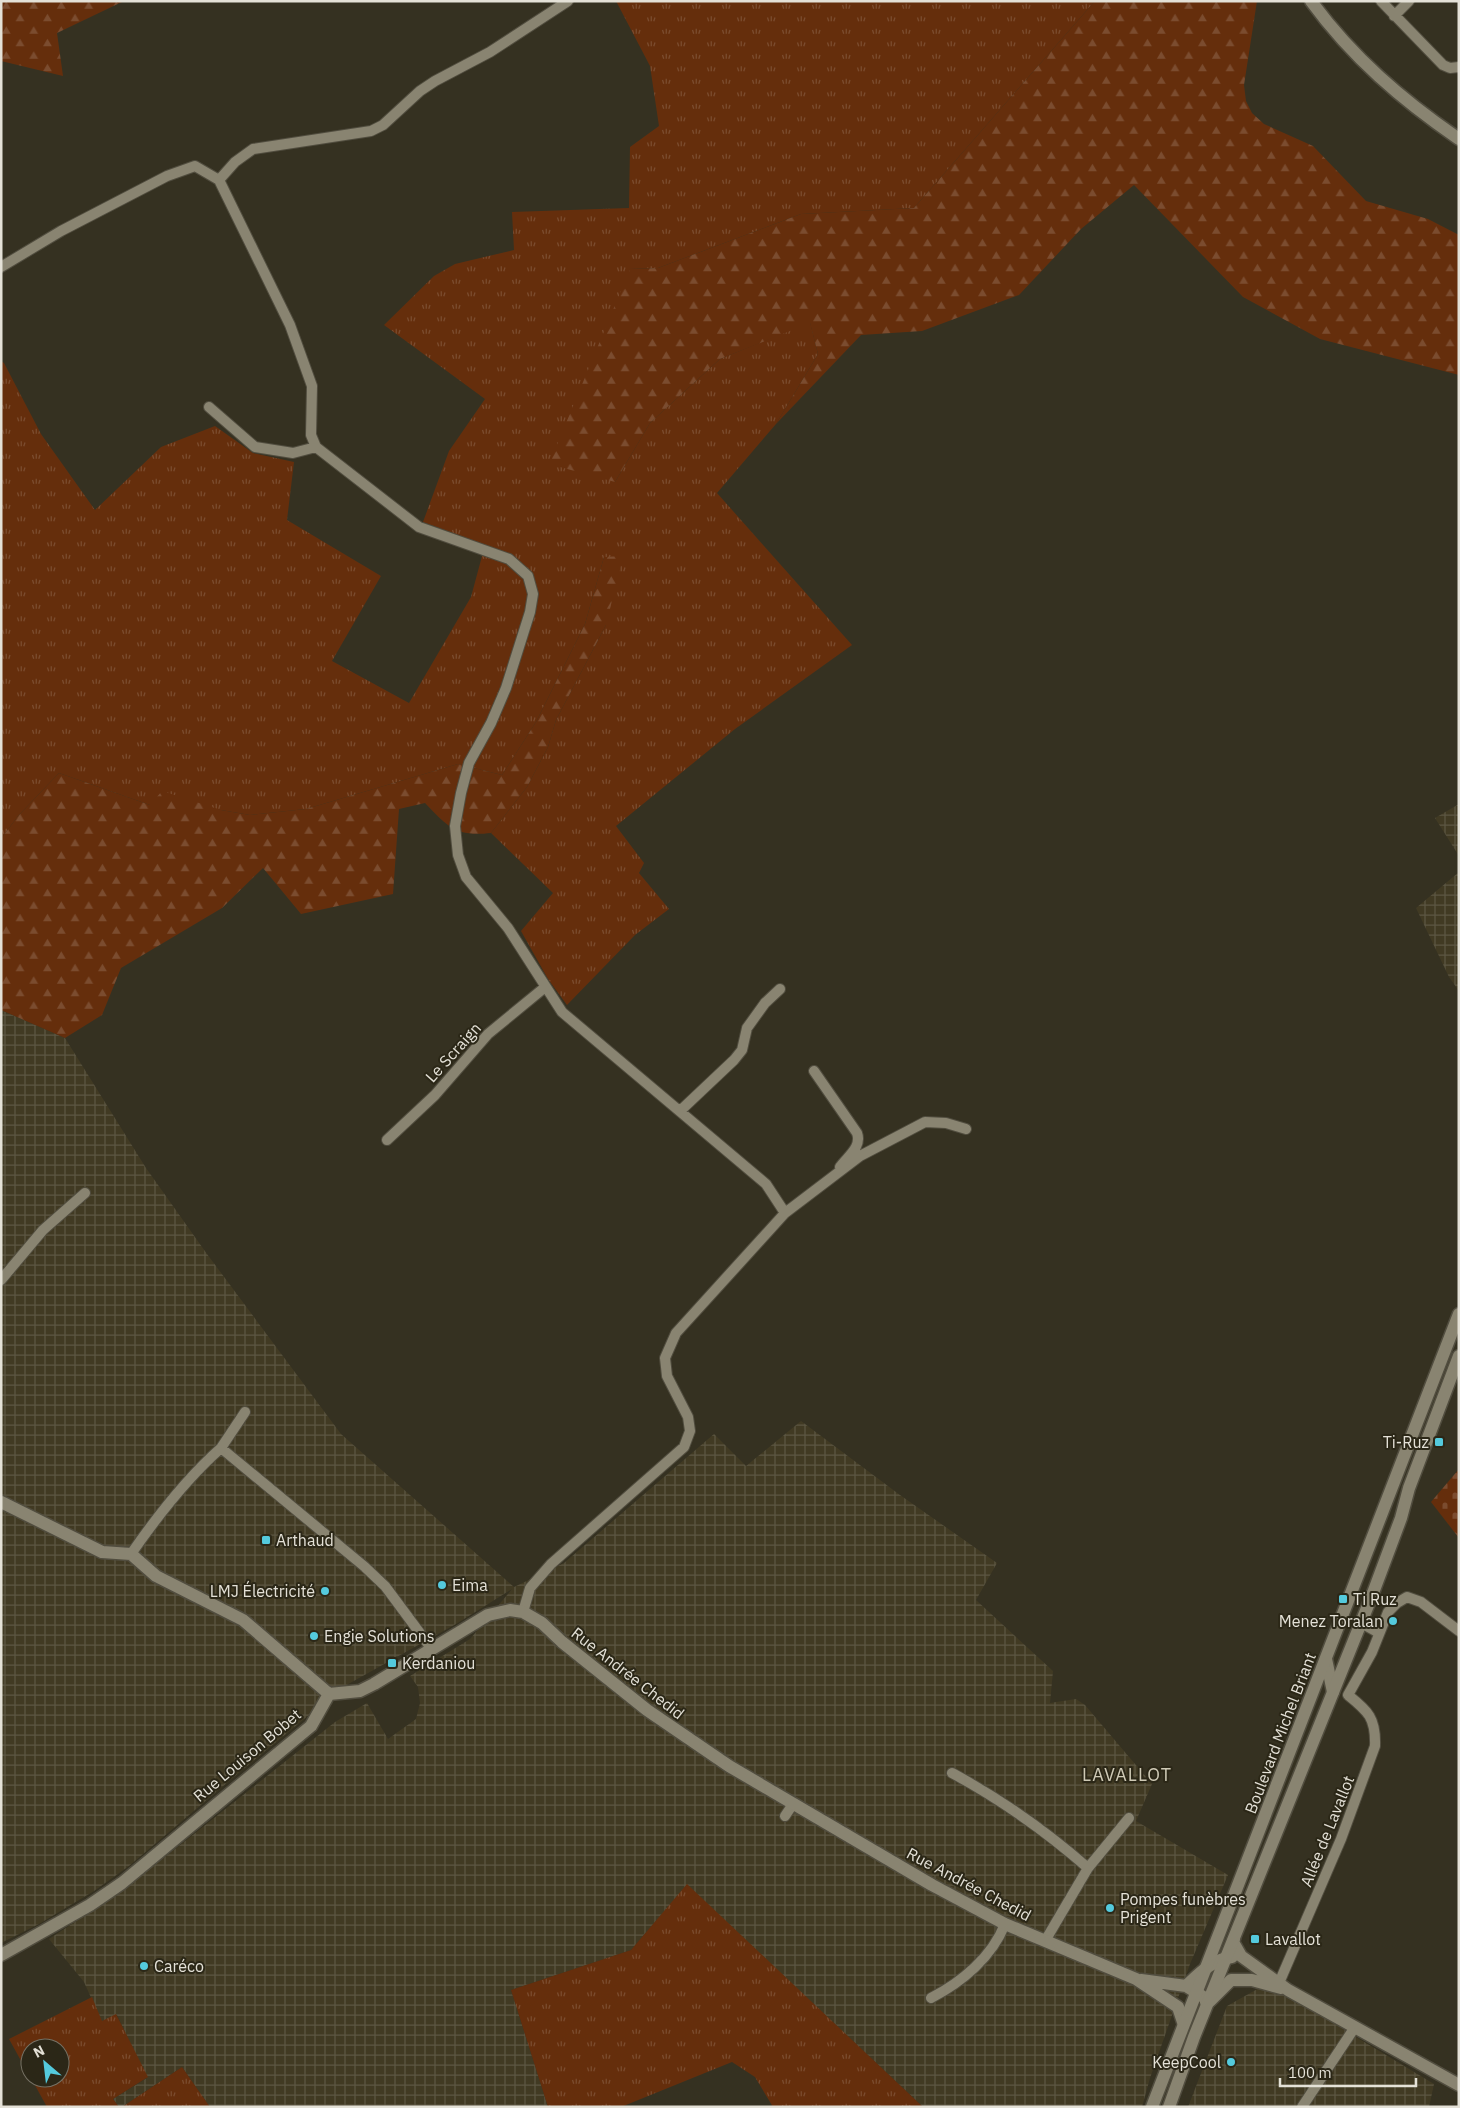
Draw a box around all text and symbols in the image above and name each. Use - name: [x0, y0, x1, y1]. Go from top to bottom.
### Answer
- street label: Le Scraign: [421, 1018, 485, 1086]
- place label: Ti-Ruz: [1383, 1432, 1429, 1452]
- marker: Ti-Ruz: [1433, 1436, 1445, 1448]
- place label: Arthaud: [276, 1530, 334, 1550]
- marker: Arthaud: [260, 1534, 272, 1546]
- place label: Eima: [452, 1575, 488, 1595]
- marker: Eima: [436, 1579, 448, 1591]
- place label: LMJ Électricité: [210, 1580, 315, 1601]
- marker: LMJ Électricité: [319, 1585, 331, 1597]
- place label: Ti Ruz: [1353, 1589, 1397, 1609]
- marker: Ti Ruz: [1337, 1593, 1349, 1605]
- place label: Menez Toralan: [1279, 1611, 1383, 1631]
- marker: Menez Toralan: [1387, 1615, 1399, 1627]
- street label: Rue Andrée Chedid: [567, 1623, 689, 1723]
- place label: Engie Solutions: [324, 1626, 435, 1646]
- marker: Engie Solutions: [308, 1630, 320, 1642]
- street label: Boulevard Michel Briant: [1240, 1649, 1320, 1817]
- place label: Kerdaniou: [402, 1653, 475, 1673]
- marker: Kerdaniou: [386, 1657, 398, 1669]
- street label: Rue Louison Bobet: [189, 1704, 305, 1806]
- district label: LAVALLOT: [1082, 1763, 1172, 1786]
- street label: Allée de Lavallot: [1296, 1773, 1358, 1889]
- street label: Rue Andrée Chedid: [903, 1843, 1035, 1925]
- place label: Pompes funèbres Prigent: [1120, 1889, 1246, 1927]
- marker: Pompes funèbres Prigent: [1104, 1902, 1116, 1914]
- place label: Lavallot: [1265, 1929, 1321, 1949]
- marker: Lavallot: [1249, 1933, 1261, 1945]
- place label: Caréco: [154, 1956, 204, 1976]
- marker: Caréco: [138, 1960, 150, 1972]
- north arrow: [20, 2038, 70, 2088]
- text: N: [30, 2041, 48, 2062]
- place label: KeepCool: [1152, 2052, 1221, 2072]
- marker: KeepCool: [1225, 2056, 1237, 2068]
- scale bar: [1280, 2056, 1416, 2088]
- text: 100 m: [1288, 2063, 1332, 2082]

